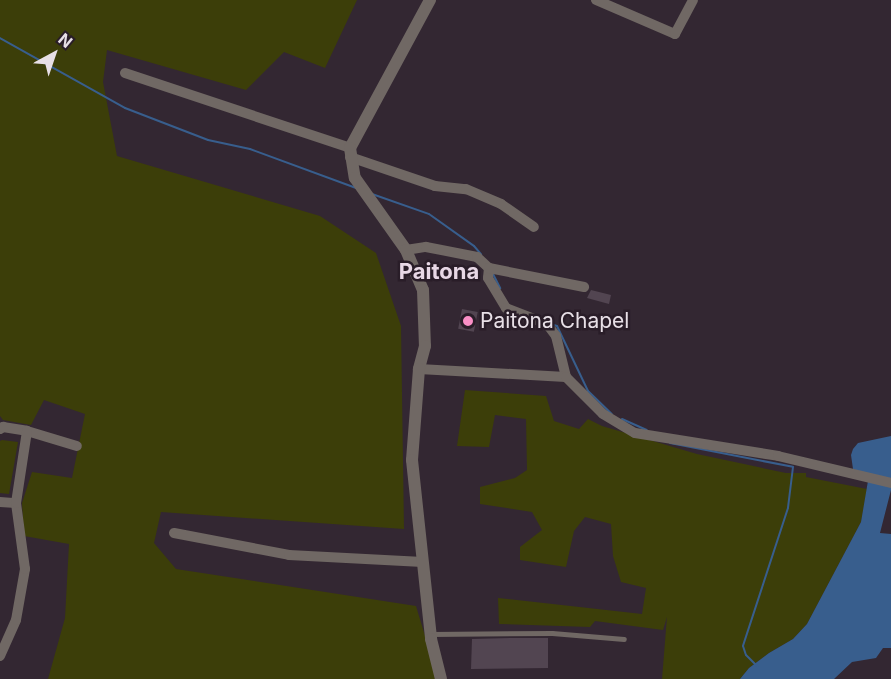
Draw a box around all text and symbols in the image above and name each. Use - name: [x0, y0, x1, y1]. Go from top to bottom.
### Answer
- north arrow: [24, 24, 84, 84]
- text: N: [54, 29, 77, 52]
- district label: Paitona: [399, 259, 479, 285]
- place label: Paitona Chapel: [480, 308, 629, 334]
- marker: Paitona Chapel: [461, 314, 475, 328]

